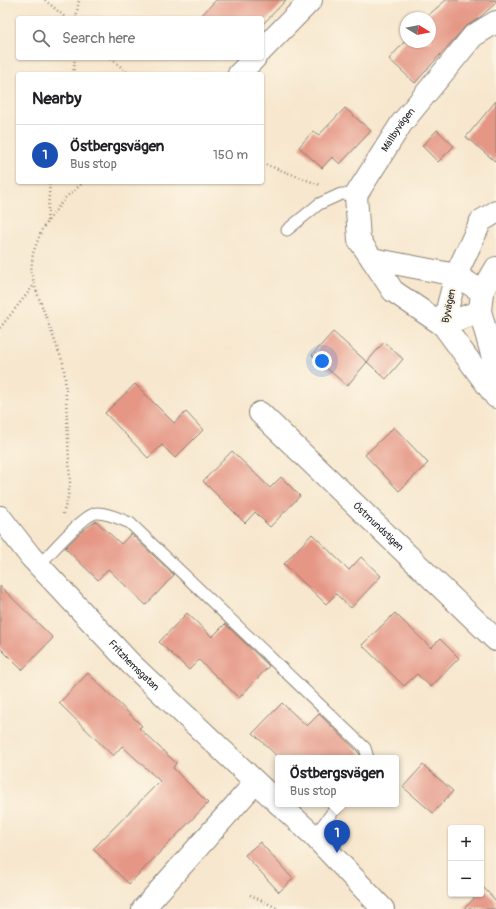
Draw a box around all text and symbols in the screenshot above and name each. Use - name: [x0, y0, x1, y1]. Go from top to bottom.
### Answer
- north arrow: [400, 12, 436, 48]
- search box: [16, 16, 264, 60]
- icon: search: [30, 27, 52, 49]
- text: Search here: [62, 29, 135, 48]
- text: Nearby: [32, 88, 81, 109]
- street label: Mällbyvägen: [379, 105, 418, 154]
- text: Östbergsvägen: [70, 137, 164, 156]
- text: 1: [42, 147, 48, 163]
- text: 150 m: [213, 147, 248, 163]
- text: Bus stop: [70, 156, 117, 172]
- street label: Byvägen: [440, 288, 459, 324]
- your location: [312, 351, 332, 371]
- street label: Östmundstigen: [350, 499, 406, 554]
- street label: Fritzhemsgatan: [106, 638, 162, 694]
- popup: [275, 755, 399, 807]
- text: Östbergsvägen: [290, 764, 384, 783]
- text: Bus stop: [290, 783, 337, 799]
- pin: 1: [324, 820, 350, 853]
- map controls: [448, 825, 484, 897]
- button: +: [448, 825, 484, 861]
- button: −: [448, 861, 484, 897]

